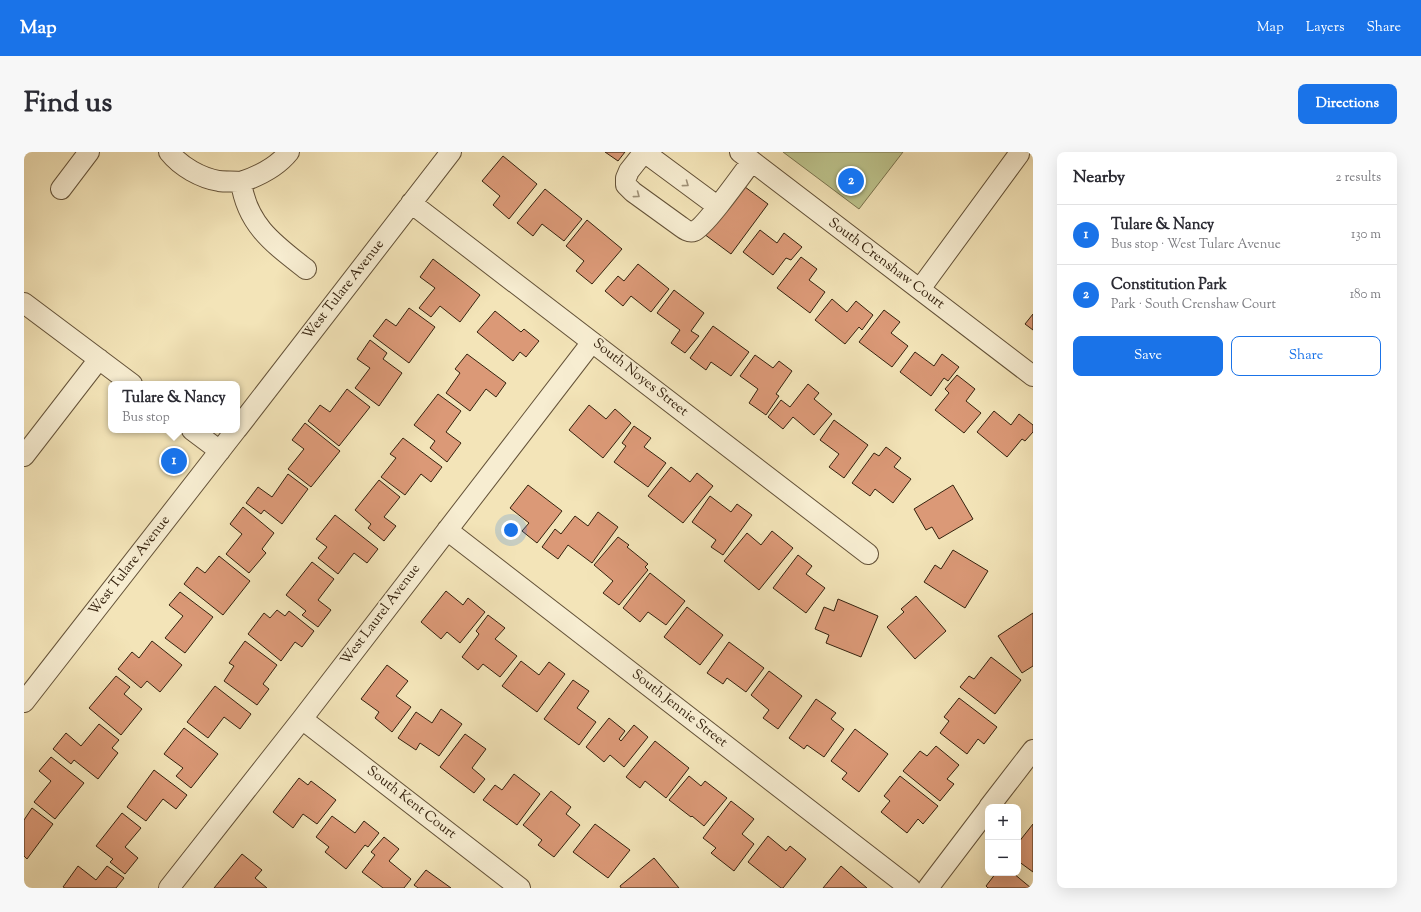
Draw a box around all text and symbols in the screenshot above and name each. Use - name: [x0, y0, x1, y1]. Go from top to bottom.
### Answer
- text: Map: [20, 15, 57, 42]
- text: Map: [1257, 18, 1284, 38]
- text: Layers: [1306, 18, 1344, 38]
- text: Share: [1366, 18, 1401, 38]
- text: Find us: [24, 84, 112, 124]
- button: Directions: [1298, 84, 1397, 124]
- pin: 2: [838, 166, 864, 196]
- text: Nearby: [1073, 166, 1125, 190]
- text: 2 results: [1336, 169, 1381, 187]
- one-way arrow: [682, 179, 689, 186]
- one-way arrow: [632, 190, 639, 197]
- street label: South Crenshaw Court: [824, 214, 949, 315]
- text: Tulare & Nancy: [1111, 215, 1214, 236]
- text: 1: [1084, 226, 1088, 244]
- text: 130 m: [1351, 226, 1381, 244]
- street label: West Tulare Avenue: [298, 236, 390, 344]
- text: Bus stop · West Tulare Avenue: [1111, 236, 1281, 254]
- text: Constitution Park: [1111, 275, 1227, 296]
- text: 2: [1083, 286, 1089, 304]
- text: 180 m: [1350, 286, 1381, 304]
- text: Park · South Crenshaw Court: [1111, 296, 1276, 314]
- street label: South Noyes Street: [588, 334, 692, 422]
- button: Save: [1073, 336, 1223, 376]
- button: Share: [1231, 336, 1381, 376]
- popup: [108, 381, 240, 433]
- text: Tulare & Nancy: [122, 388, 226, 409]
- text: Bus stop: [122, 409, 170, 427]
- pin: 1: [161, 446, 187, 476]
- street label: West Tulare Avenue: [84, 512, 176, 620]
- your location: [501, 520, 521, 540]
- street label: West Laurel Avenue: [336, 560, 426, 670]
- street label: South Jennie Street: [627, 665, 731, 753]
- street label: South Kent Court: [362, 762, 460, 844]
- map controls: [985, 804, 1021, 876]
- button: +: [985, 804, 1021, 840]
- button: −: [985, 840, 1021, 876]

